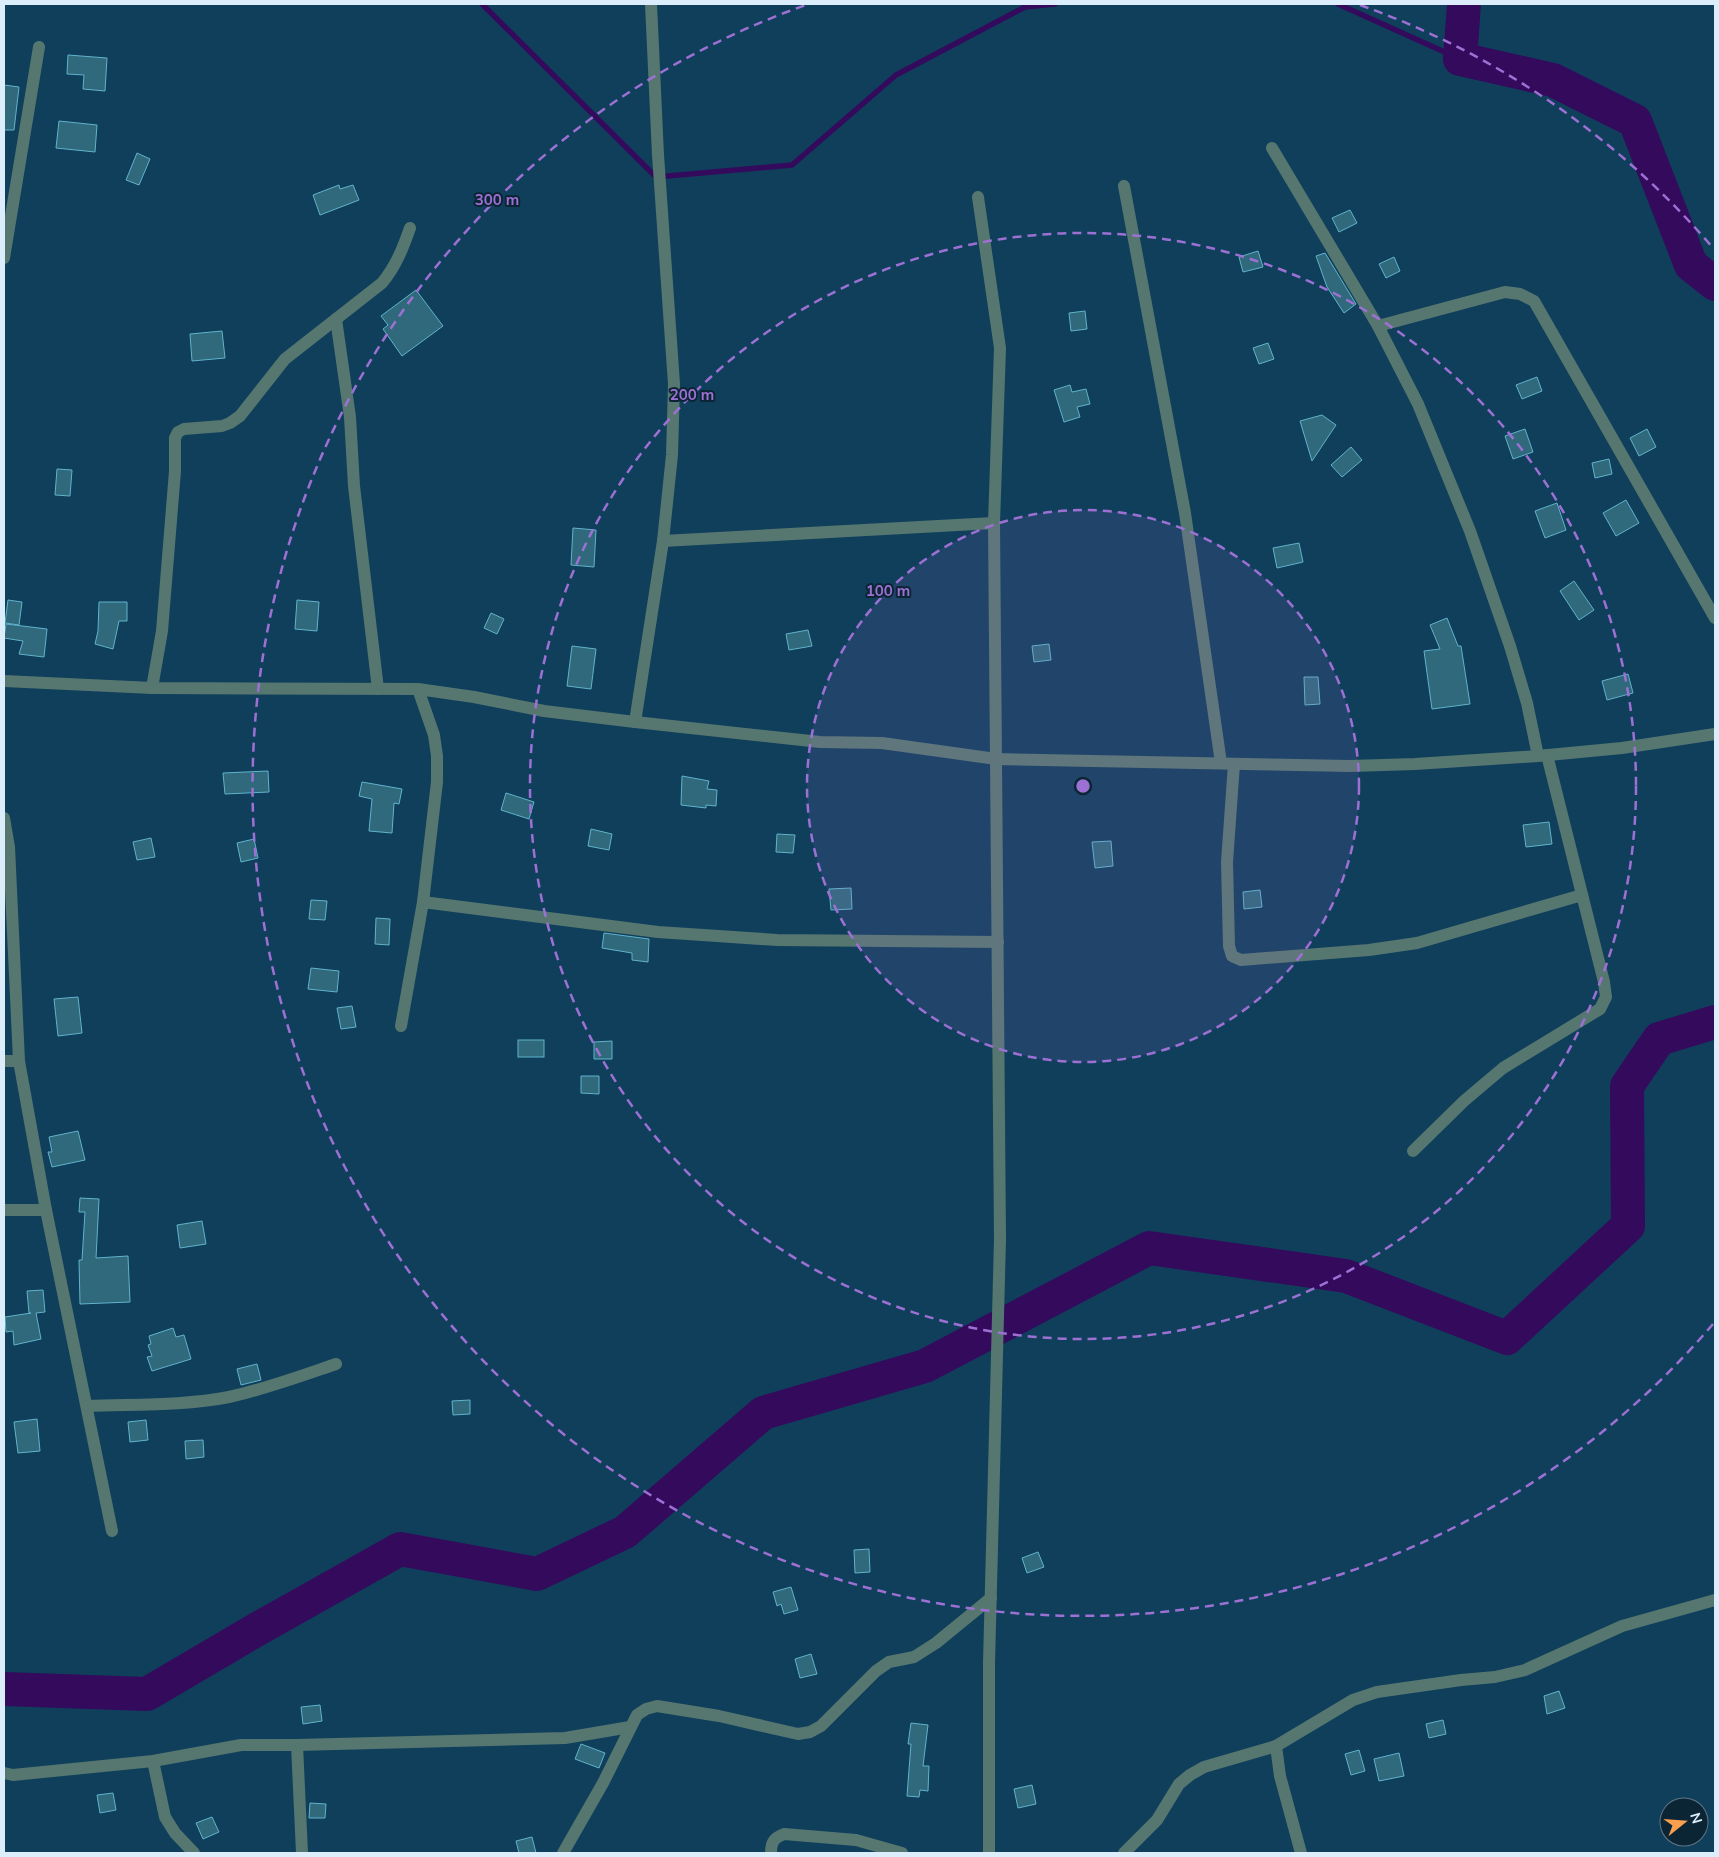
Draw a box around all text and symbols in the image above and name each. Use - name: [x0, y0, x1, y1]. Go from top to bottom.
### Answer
- text: 300 m: [475, 190, 519, 209]
- text: 200 m: [670, 385, 714, 404]
- text: 100 m: [866, 581, 910, 600]
- centre of rings: [1074, 777, 1092, 795]
- north arrow: [1659, 1797, 1709, 1847]
- text: N: [1686, 1811, 1707, 1826]

